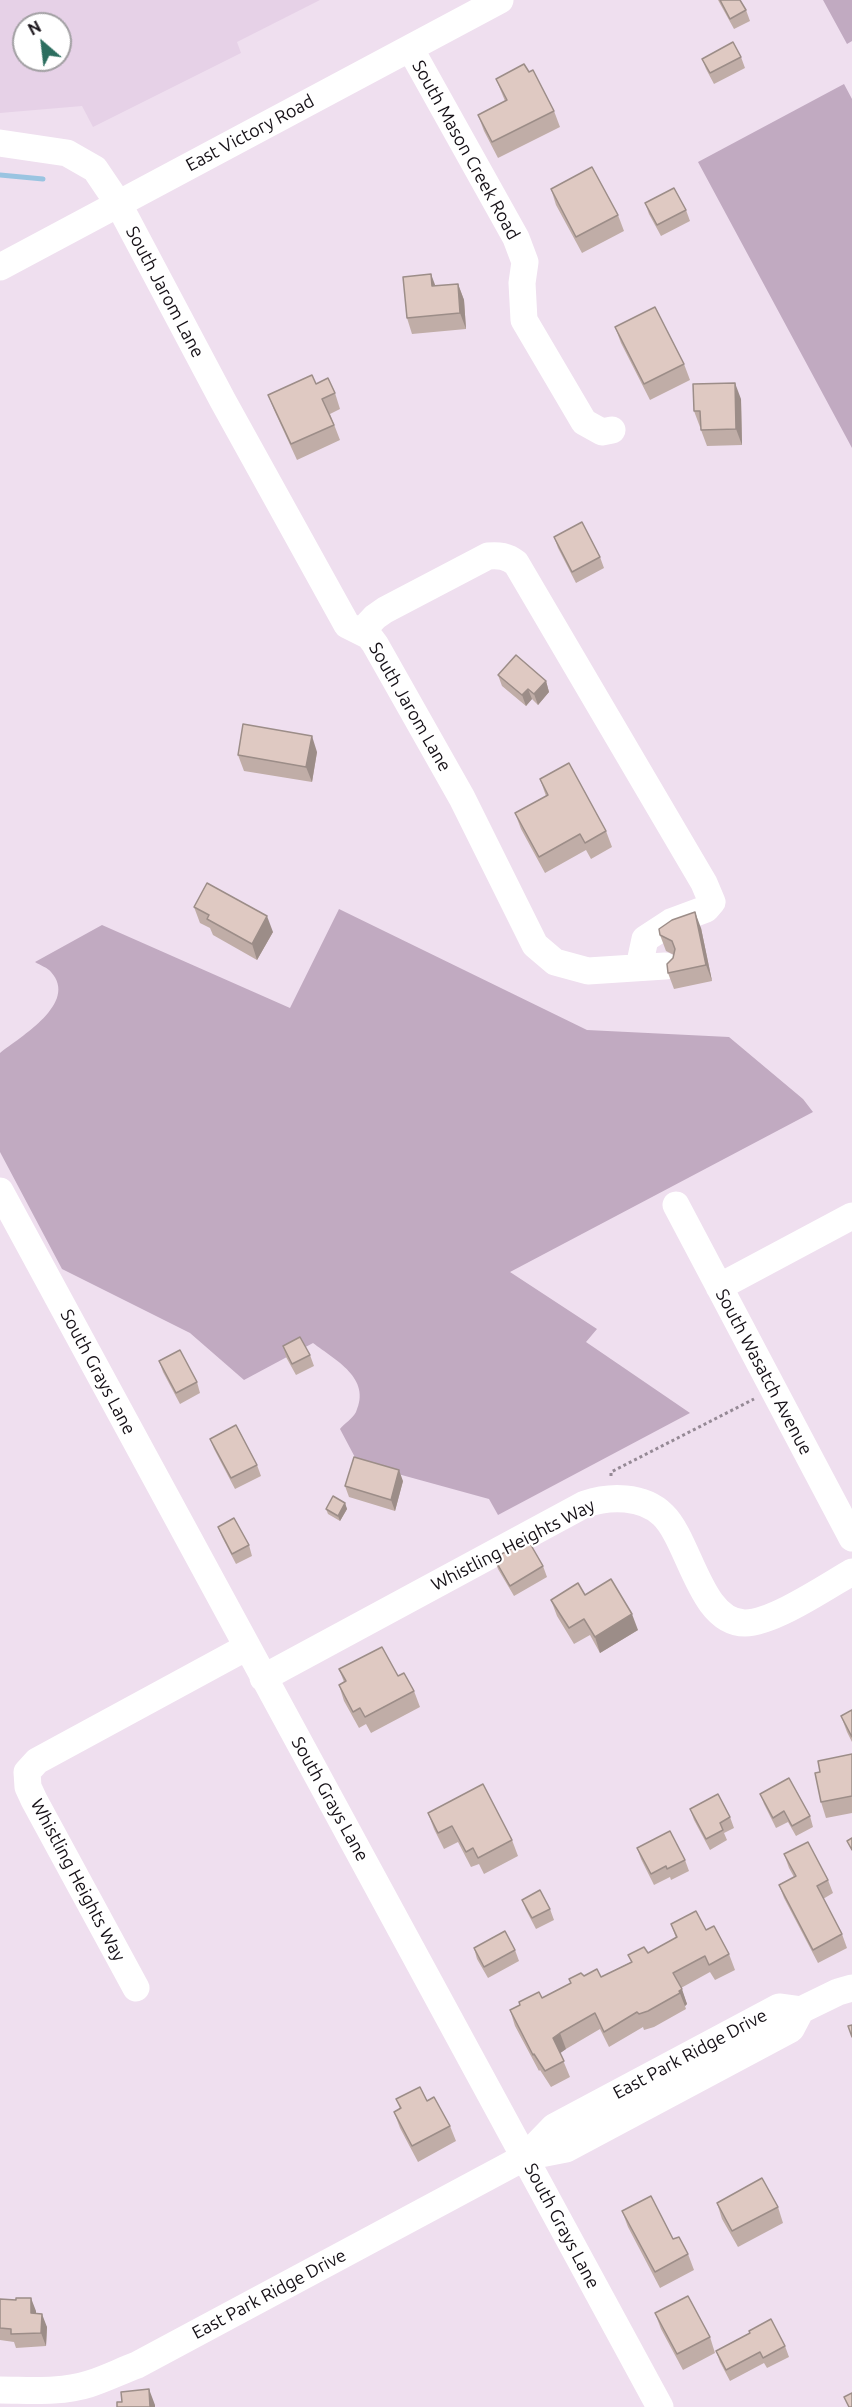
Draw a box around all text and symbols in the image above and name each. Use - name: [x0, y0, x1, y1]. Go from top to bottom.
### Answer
- north arrow: [12, 12, 72, 72]
- text: N: [25, 17, 44, 39]
- street label: South Mason Creek Road: [408, 57, 524, 243]
- street label: East Victory Road: [182, 90, 318, 176]
- street label: South Jarom Lane: [121, 223, 209, 361]
- street label: South Jarom Lane: [364, 639, 456, 775]
- street label: South Wasatch Avenue: [711, 1285, 817, 1459]
- street label: South Grays Lane: [56, 1306, 140, 1438]
- street label: Whistling Heights Way: [428, 1494, 598, 1596]
- street label: South Grays Lane: [287, 1733, 373, 1865]
- street label: Whistling Heights Way: [26, 1795, 130, 1965]
- street label: East Park Ridge Drive: [609, 2004, 771, 2104]
- street label: South Grays Lane: [520, 2160, 604, 2292]
- street label: East Park Ridge Drive: [188, 2244, 350, 2344]

